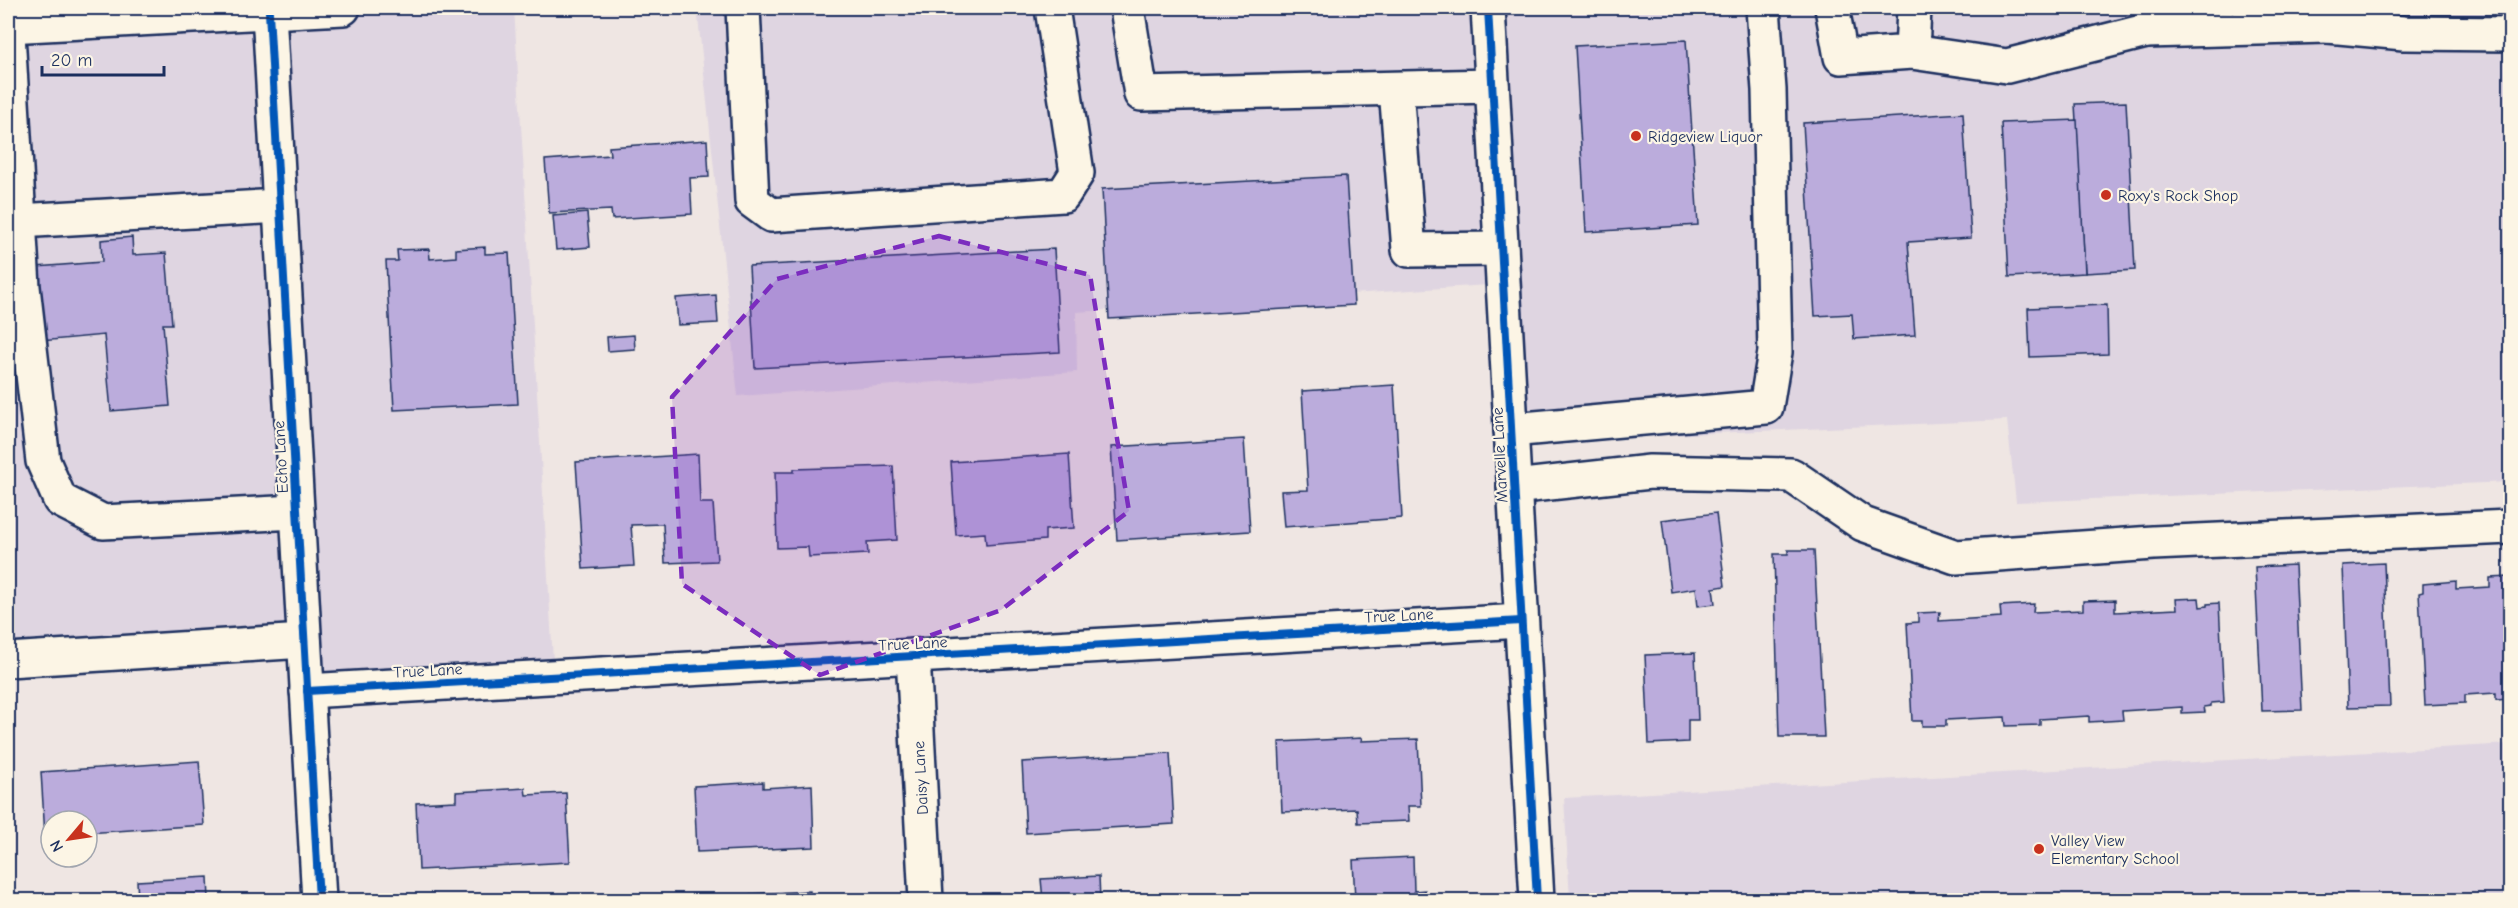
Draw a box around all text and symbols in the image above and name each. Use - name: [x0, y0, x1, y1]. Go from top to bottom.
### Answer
- scale bar: [42, 39, 164, 77]
- text: 20 m: [51, 50, 92, 71]
- place label: Ridgeview Liquor: [1648, 128, 1763, 146]
- marker: Ridgeview Liquor: [1629, 129, 1643, 143]
- place label: Roxy's Rock Shop: [2118, 187, 2238, 205]
- marker: Roxy's Rock Shop: [2099, 188, 2113, 202]
- street label: Marvelle Lane: [1489, 407, 1511, 503]
- street label: Echo Lane: [270, 420, 292, 494]
- street label: True Lane: [1364, 605, 1434, 627]
- street label: True Lane: [878, 633, 948, 655]
- street label: True Lane: [393, 660, 463, 682]
- street label: Daisy Lane: [910, 741, 932, 815]
- north arrow: [39, 809, 99, 869]
- place label: Valley View Elementary School: [2051, 832, 2179, 868]
- text: N: [46, 837, 67, 855]
- marker: Valley View Elementary School: [2032, 842, 2046, 856]

